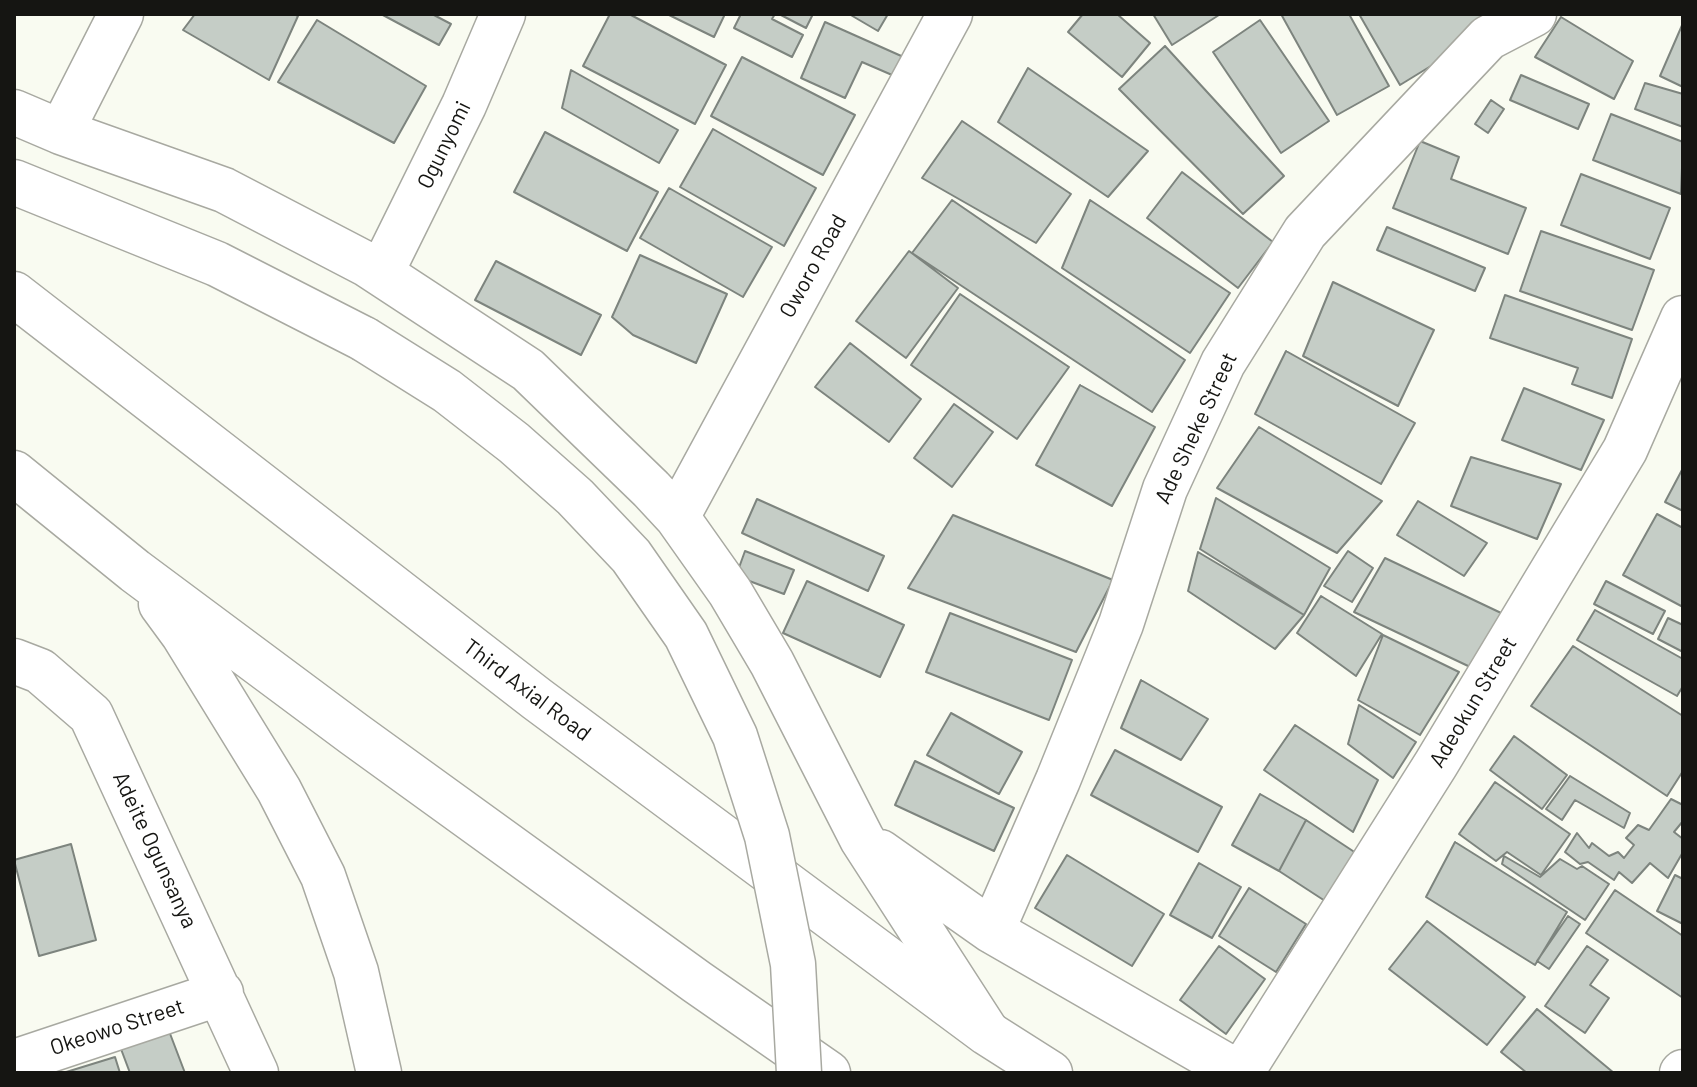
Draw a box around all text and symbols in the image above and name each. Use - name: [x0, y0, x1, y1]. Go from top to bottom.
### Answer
- street label: Ogunyomi: [411, 97, 477, 193]
- street label: Oworo Road: [774, 210, 852, 322]
- street label: Ade Sheke Street: [1149, 348, 1243, 508]
- street label: Adeokun Street: [1424, 632, 1522, 772]
- street label: Third Axial Road: [458, 633, 596, 747]
- street label: Adeite Ogunsanya: [107, 768, 203, 932]
- street label: Okeowo Street: [47, 993, 187, 1061]

